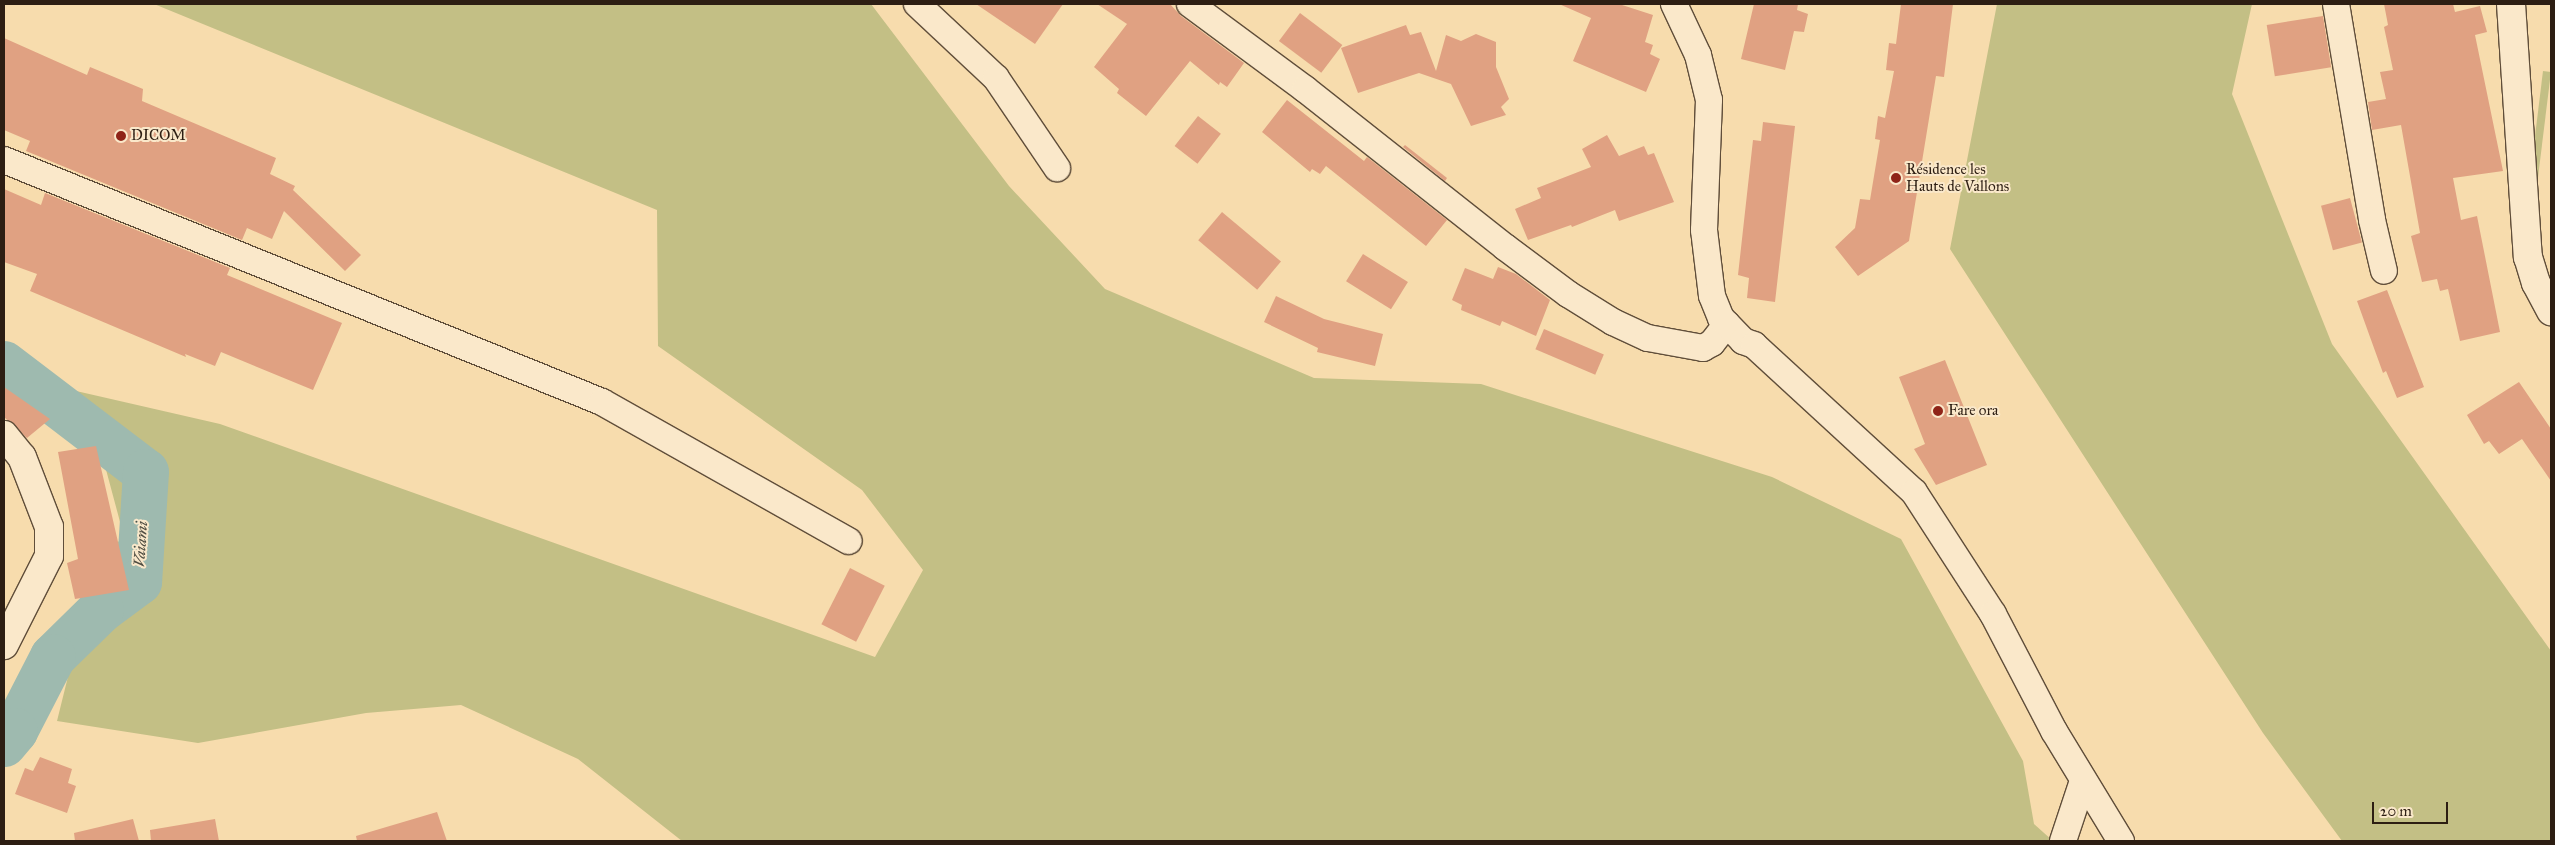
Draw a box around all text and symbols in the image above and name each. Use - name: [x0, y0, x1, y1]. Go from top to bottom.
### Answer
- place label: DICOM: [131, 127, 186, 145]
- marker: DICOM: [115, 130, 127, 142]
- place label: Résidence les Hauts de Vallons: [1906, 160, 2009, 195]
- marker: Résidence les Hauts de Vallons: [1890, 172, 1902, 184]
- place label: Fare ora: [1948, 402, 1998, 420]
- marker: Fare ora: [1932, 405, 1944, 417]
- water label: Vaiami: [130, 520, 152, 568]
- scale bar: [2375, 792, 2451, 824]
- text: 20 m: [2380, 802, 2412, 820]

